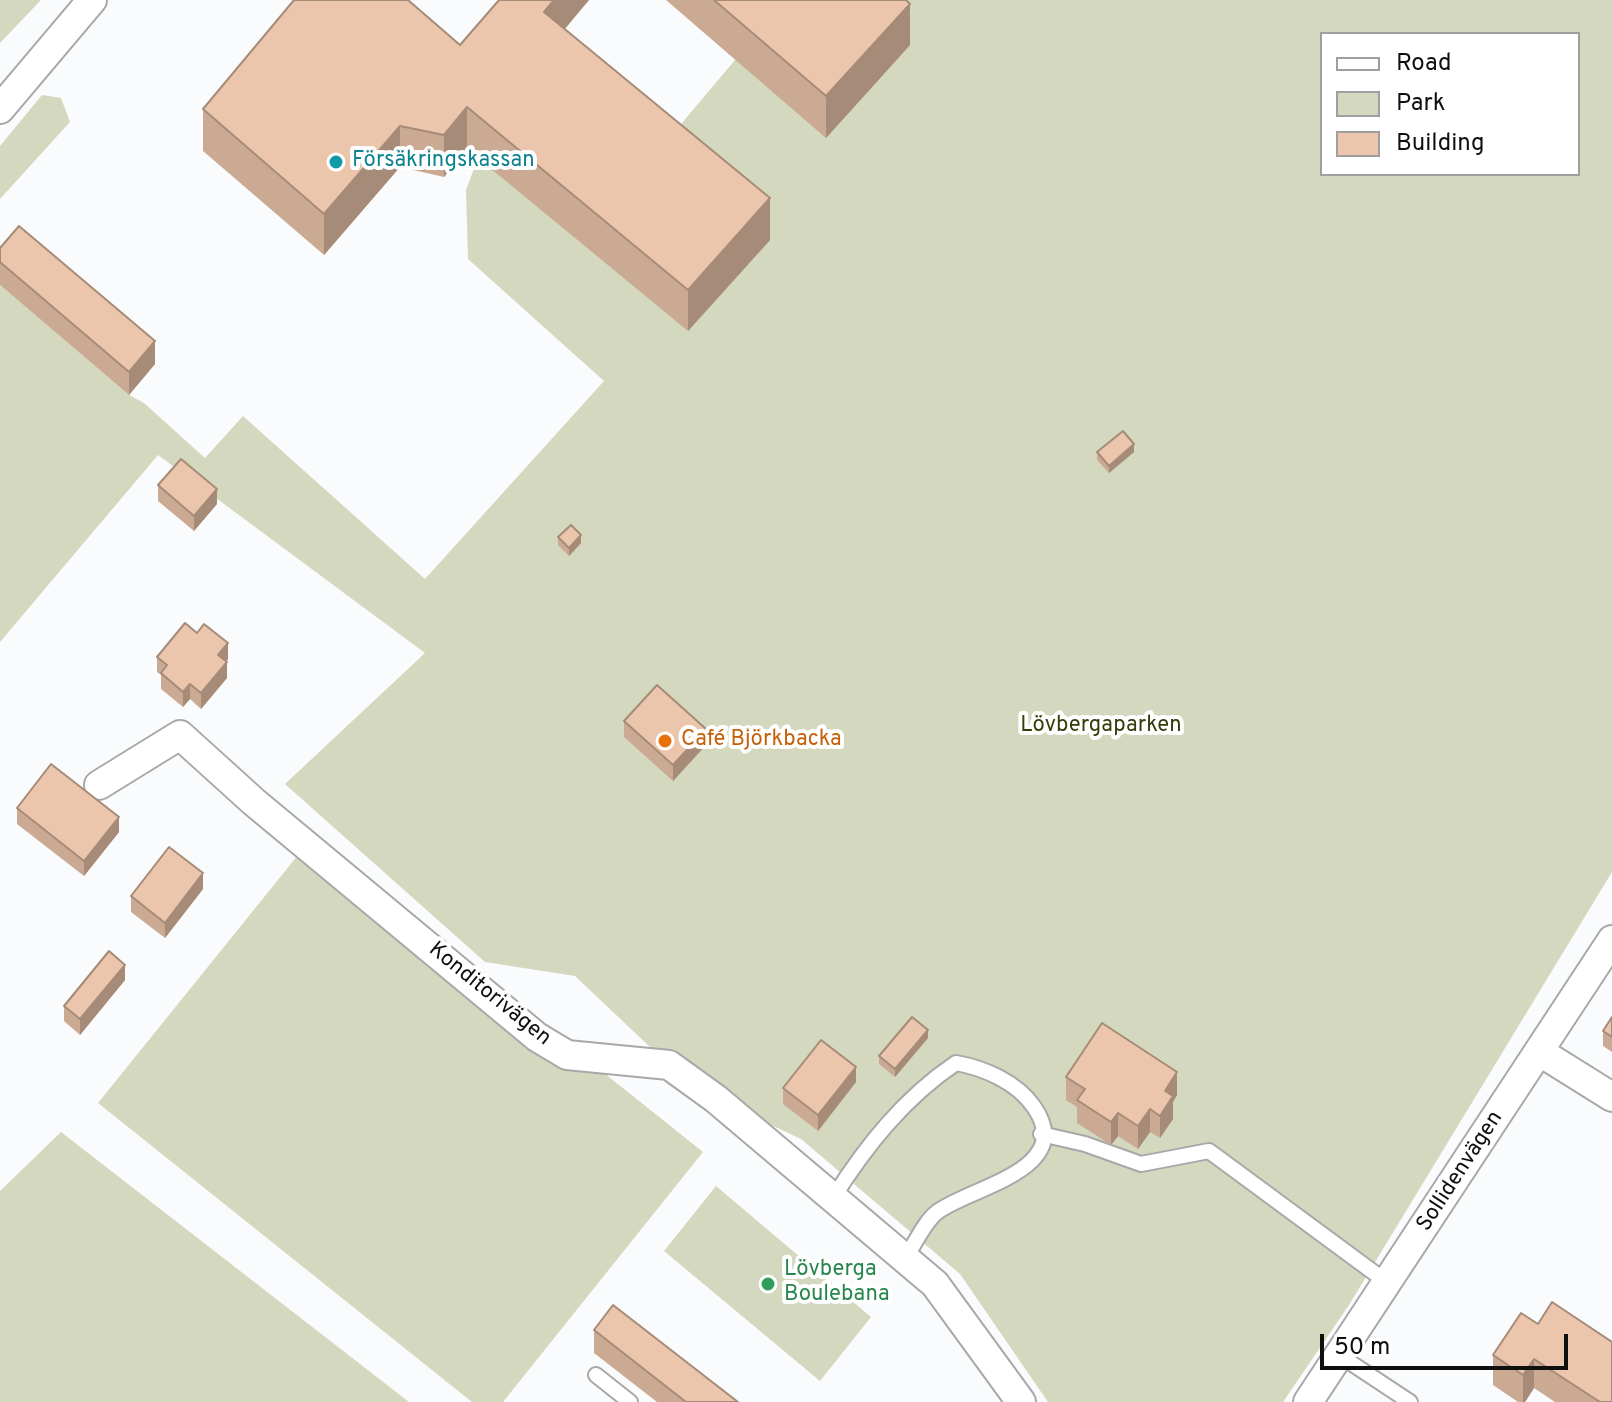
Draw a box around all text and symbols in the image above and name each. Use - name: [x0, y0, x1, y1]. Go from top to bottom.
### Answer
- legend: [1320, 32, 1580, 176]
- text: Road: [1396, 49, 1452, 79]
- text: Park: [1396, 89, 1446, 119]
- text: Building: [1396, 129, 1485, 159]
- place label: Försäkringskassan: [352, 149, 535, 175]
- marker: Försäkringskassan: [327, 153, 345, 171]
- park label: Lövbergaparken: [1020, 714, 1182, 740]
- place label: Café Björkbacka: [681, 728, 841, 754]
- marker: Café Björkbacka: [656, 732, 674, 750]
- street label: Konditorivägen: [422, 937, 556, 1053]
- street label: Sollidenvägen: [1412, 1107, 1510, 1237]
- place label: Lövberga Boulebana: [784, 1258, 889, 1310]
- marker: Lövberga Boulebana: [759, 1275, 777, 1293]
- scale bar: [1324, 1318, 1572, 1368]
- text: 50 m: [1334, 1333, 1390, 1363]

